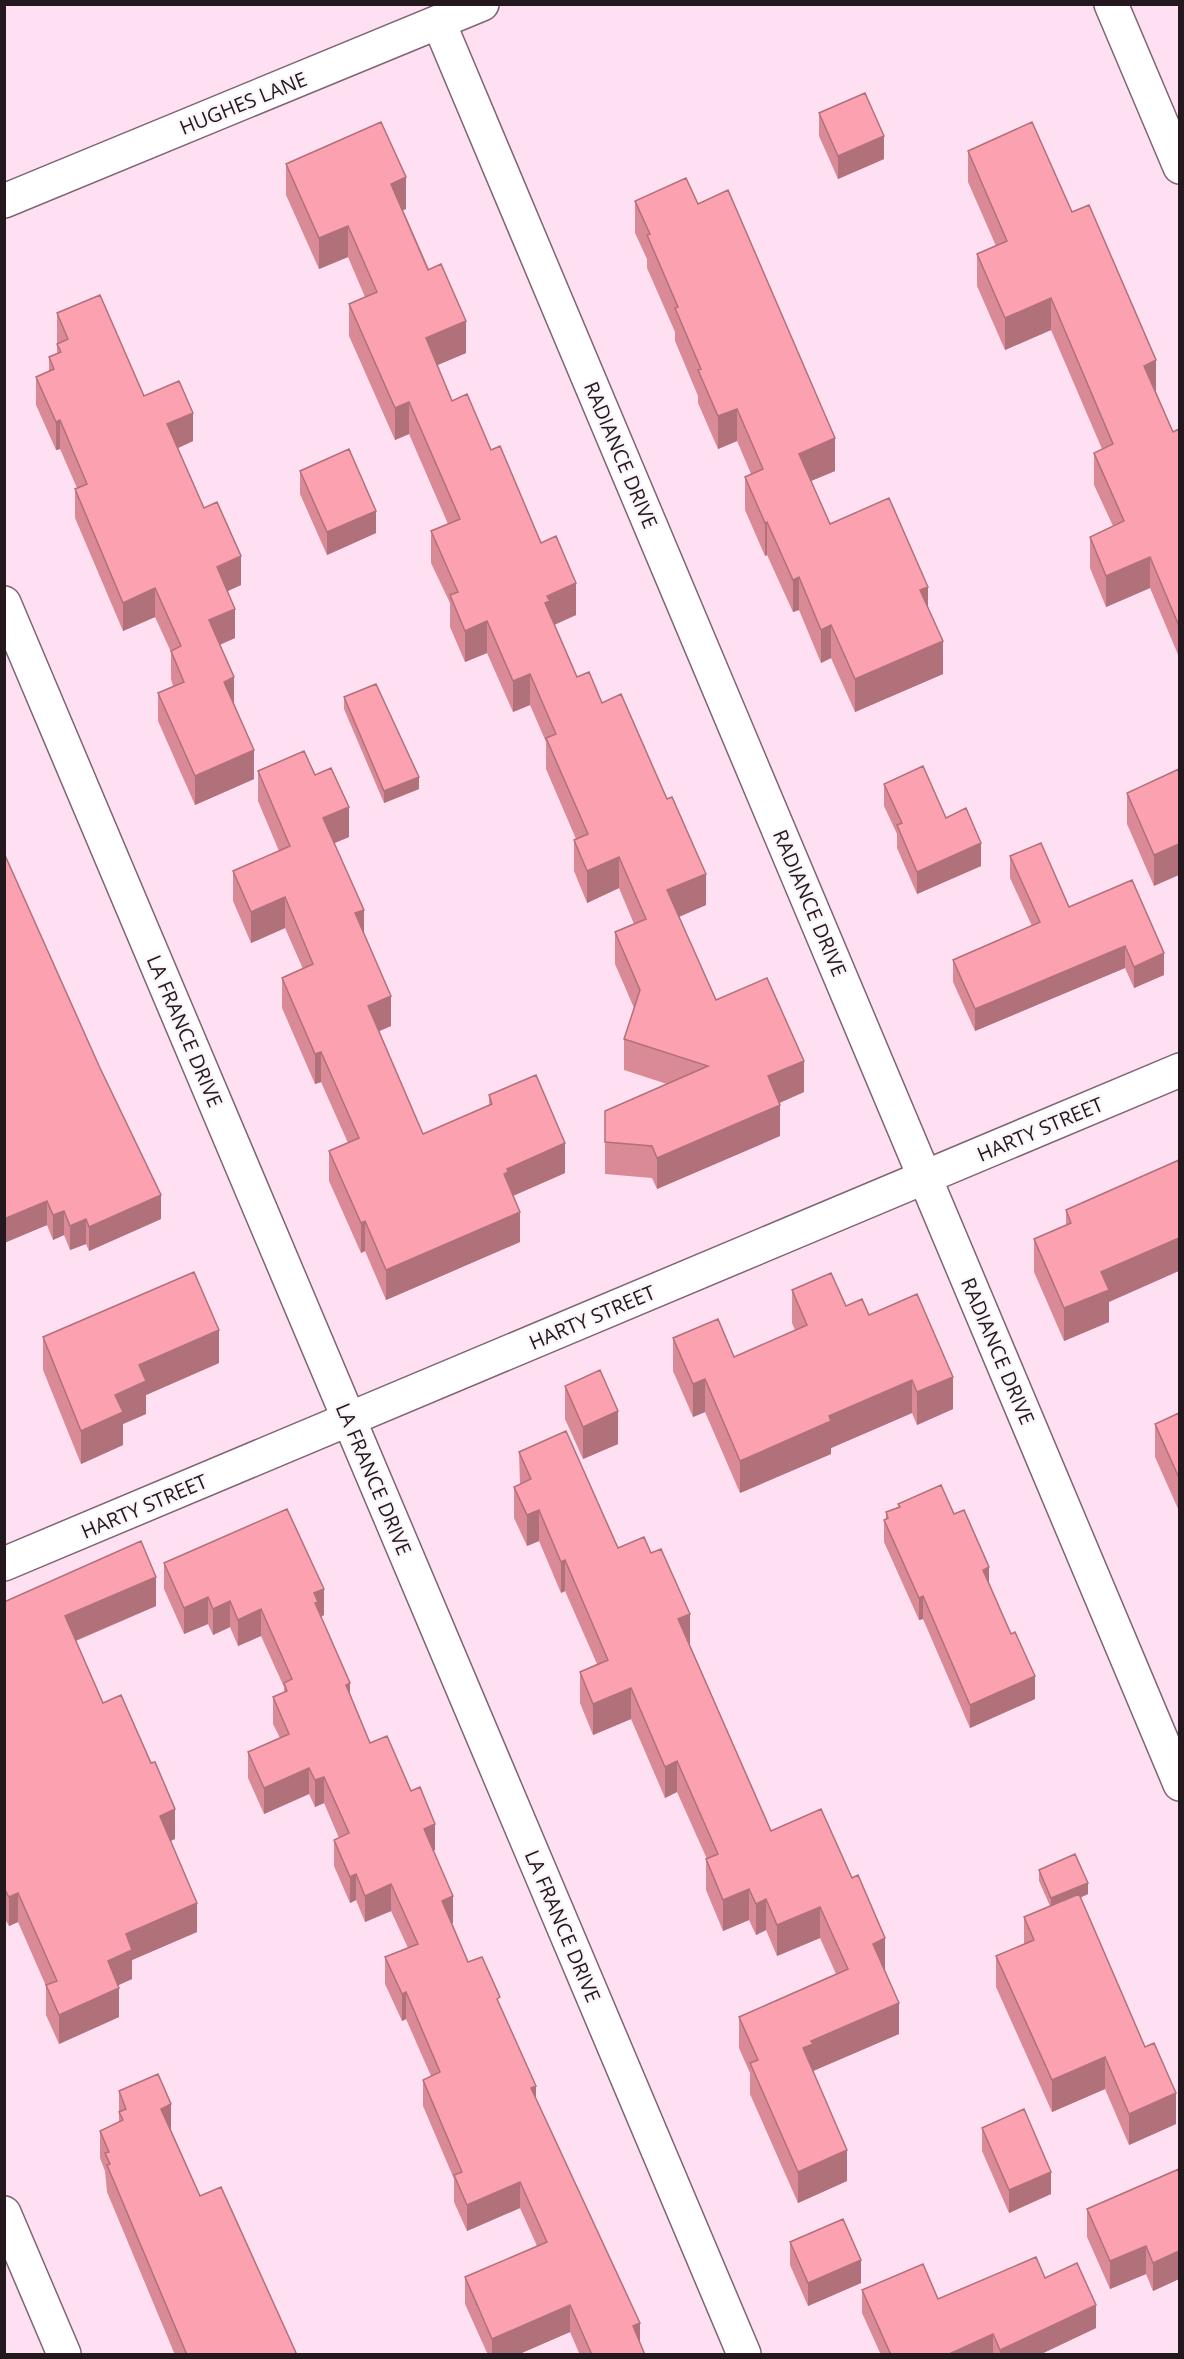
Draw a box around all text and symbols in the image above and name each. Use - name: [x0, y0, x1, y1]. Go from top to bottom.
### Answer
- street label: HUGHES LANE: [175, 65, 311, 141]
- street label: RADIANCE DRIVE: [578, 377, 664, 533]
- street label: RADIANCE DRIVE: [767, 825, 853, 981]
- street label: LA FRANCE DRIVE: [141, 951, 229, 1111]
- street label: HARTY STREET: [973, 1090, 1107, 1168]
- street label: RADIANCE DRIVE: [955, 1273, 1041, 1429]
- street label: HARTY STREET: [525, 1278, 659, 1356]
- street label: LA FRANCE DRIVE: [330, 1399, 418, 1559]
- street label: HARTY STREET: [77, 1467, 211, 1545]
- street label: LA FRANCE DRIVE: [519, 1846, 607, 2006]

